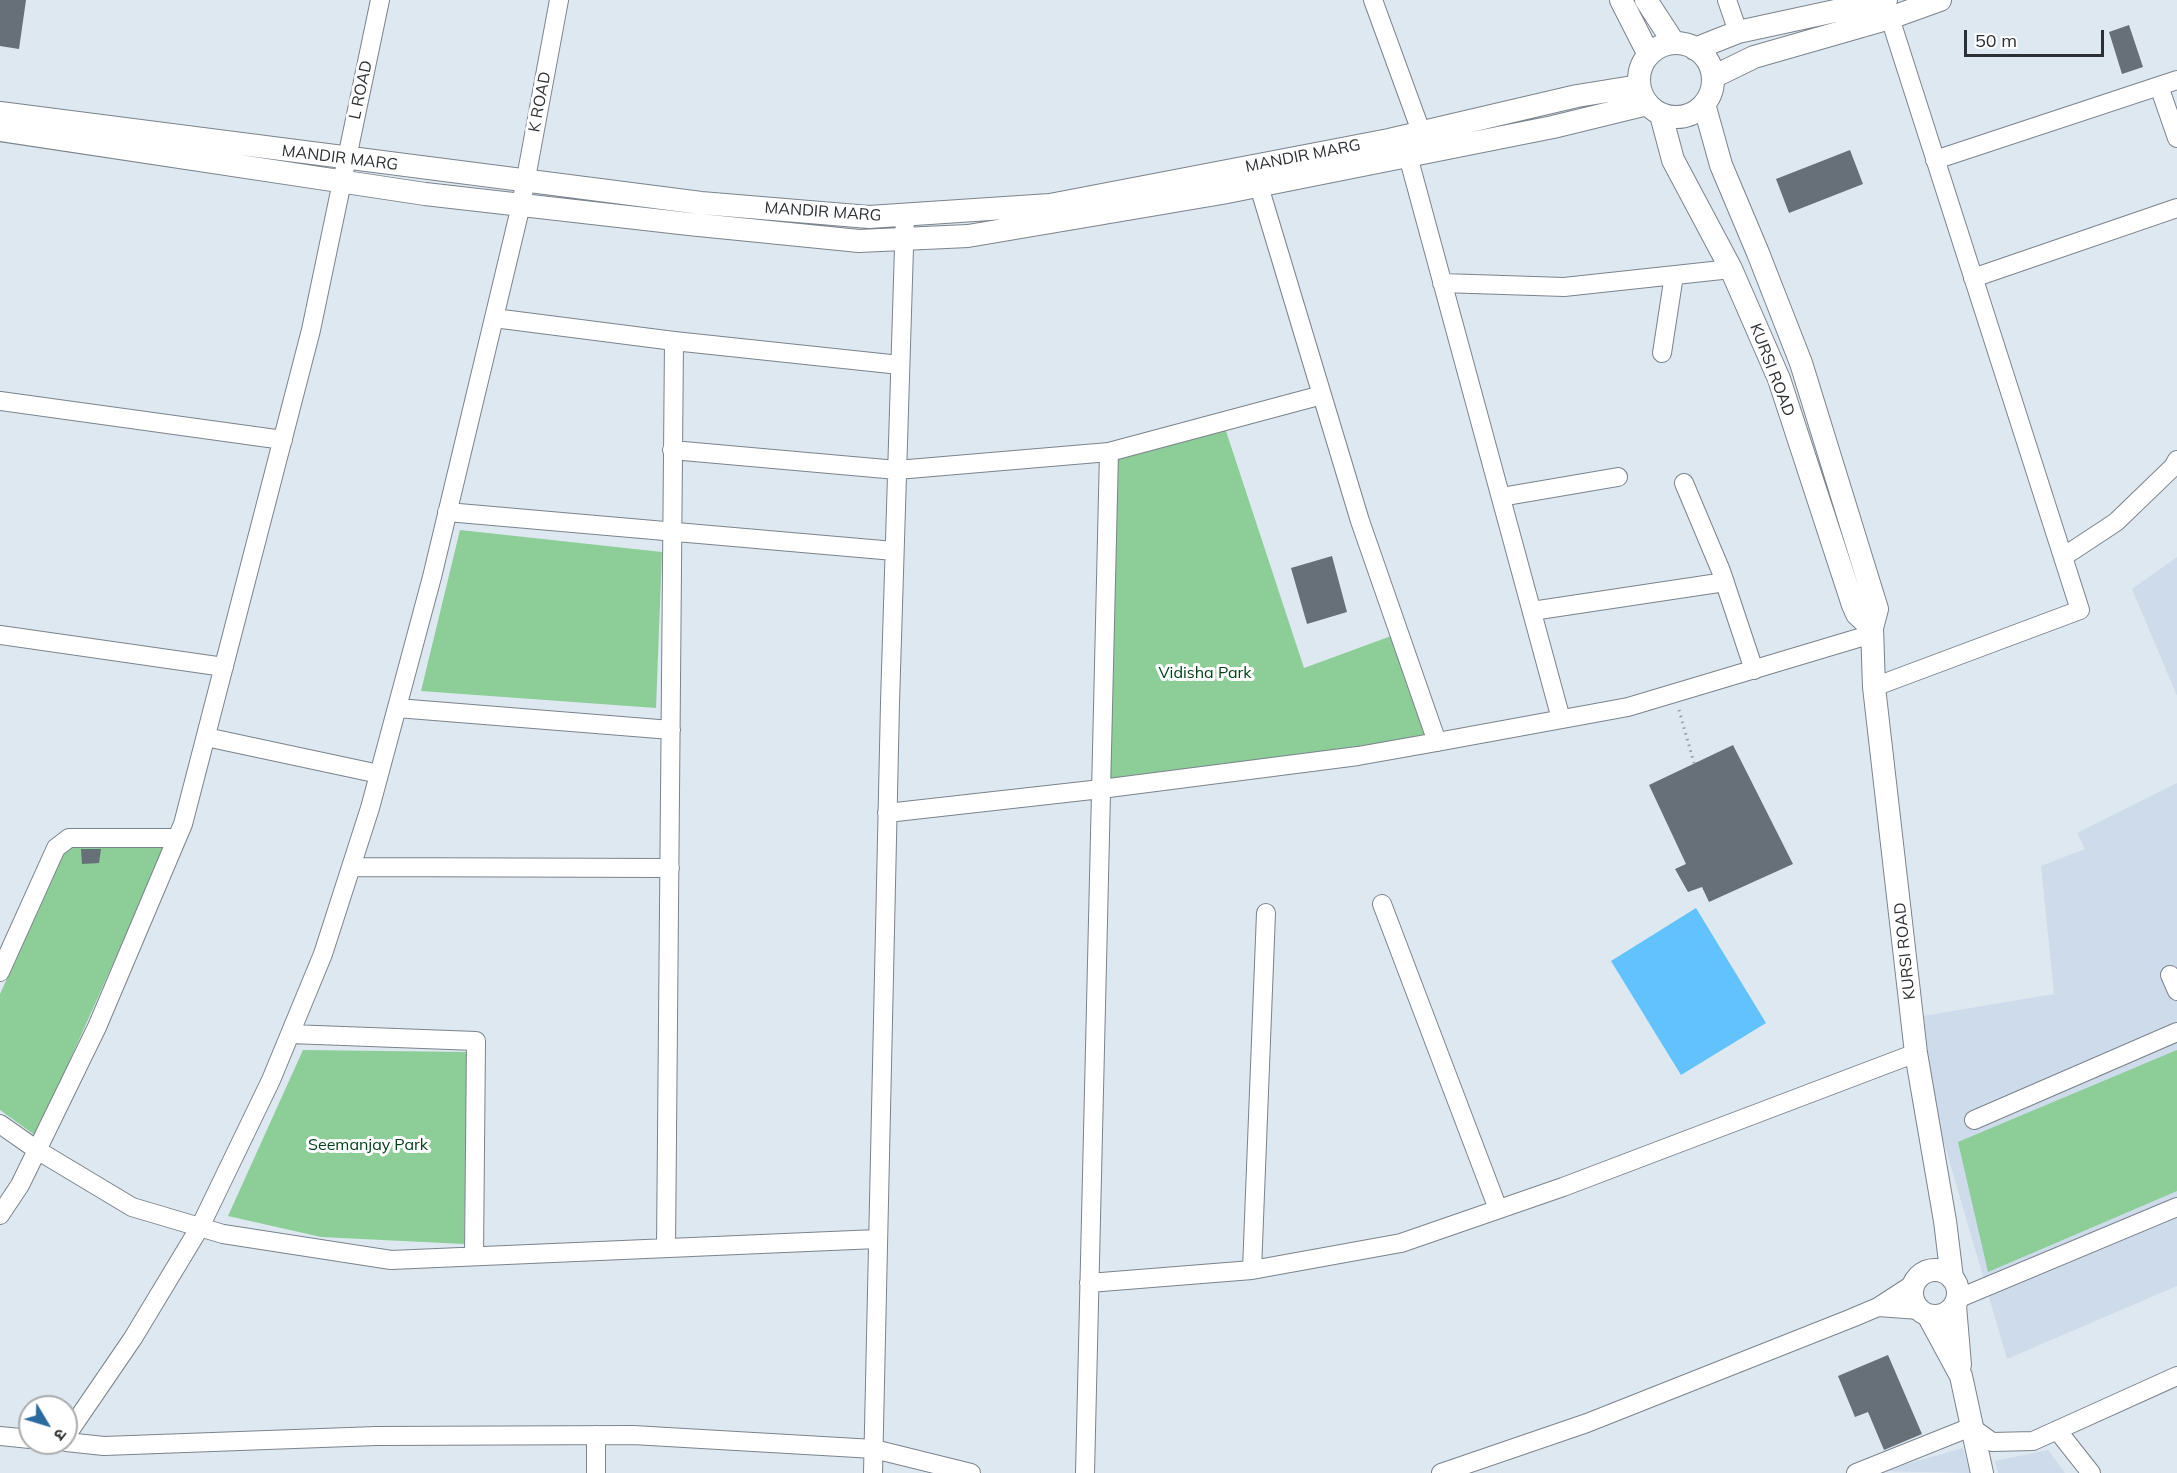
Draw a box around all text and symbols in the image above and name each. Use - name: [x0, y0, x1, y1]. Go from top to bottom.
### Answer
- scale bar: [1967, 18, 2106, 56]
- text: 50 m: [1975, 29, 2017, 52]
- street label: L ROAD: [345, 59, 377, 121]
- street label: K ROAD: [525, 70, 555, 134]
- street label: MANDIR MARG: [1244, 135, 1362, 177]
- street label: MANDIR MARG: [281, 141, 399, 175]
- street label: MANDIR MARG: [764, 198, 882, 226]
- street label: KURSI ROAD: [1745, 321, 1799, 419]
- park label: Vidisha Park: [1158, 663, 1252, 683]
- street label: KURSI ROAD: [1890, 901, 1920, 1001]
- park label: Seemanjay Park: [308, 1135, 428, 1155]
- north arrow: [18, 1395, 78, 1455]
- text: उ: [50, 1425, 71, 1445]

